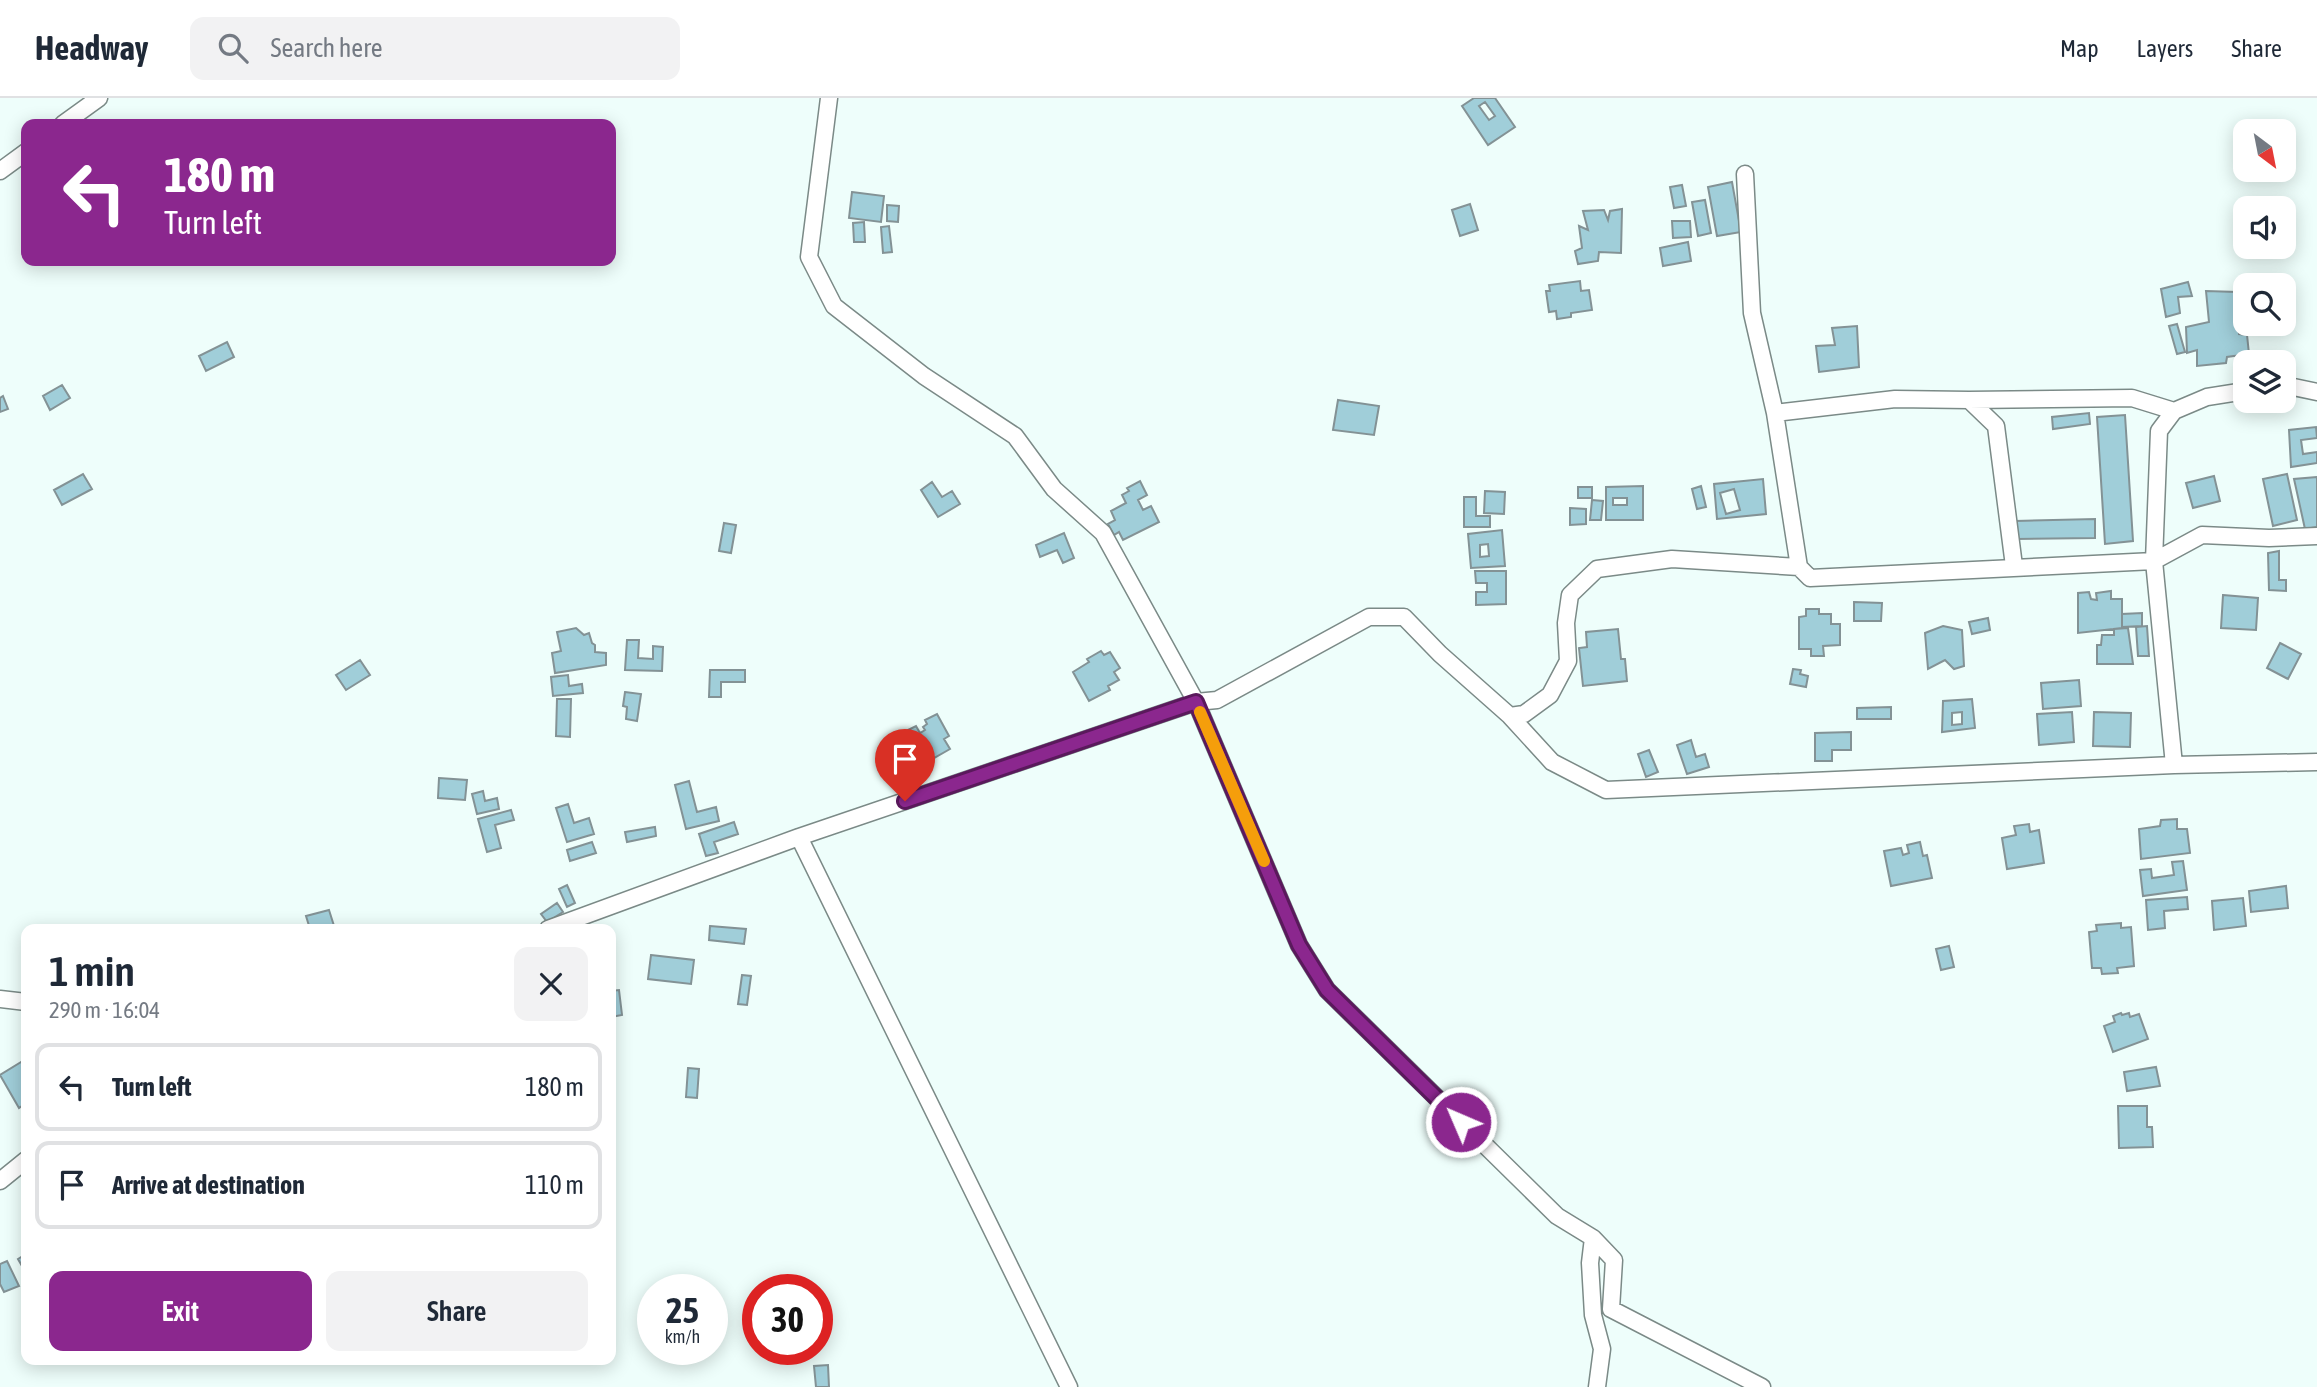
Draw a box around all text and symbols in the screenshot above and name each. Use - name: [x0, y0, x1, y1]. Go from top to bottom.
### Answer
- search box: [190, 17, 680, 80]
- text: Headway: [35, 29, 148, 67]
- icon: search: [214, 29, 252, 67]
- text: Search here: [270, 33, 383, 63]
- text: Map: [2060, 35, 2099, 62]
- text: Layers: [2137, 35, 2193, 62]
- text: Share: [2231, 35, 2282, 62]
- north arrow: [2233, 119, 2296, 182]
- map controls: [2233, 119, 2296, 413]
- text: 180 m: [164, 146, 275, 202]
- icon: left: [49, 147, 140, 238]
- button: sound: [2233, 196, 2296, 259]
- text: Turn left: [164, 204, 262, 241]
- button: search: [2233, 273, 2296, 336]
- button: layers: [2233, 350, 2296, 413]
- pin: [875, 729, 935, 801]
- icon: arrive: [886, 740, 924, 778]
- text: 1 min: [49, 947, 135, 995]
- button: close: [514, 947, 588, 1021]
- text: 290 m · 16:04: [49, 997, 160, 1023]
- icon: left: [53, 1068, 91, 1106]
- text: Turn left: [112, 1072, 192, 1102]
- text: 180 m: [525, 1072, 584, 1102]
- position arrow: [1424, 1085, 1498, 1159]
- icon: arrive: [53, 1166, 91, 1204]
- text: Arrive at destination: [112, 1170, 305, 1200]
- text: 110 m: [525, 1170, 584, 1200]
- button: Exit: [49, 1271, 312, 1351]
- button: Share: [326, 1271, 588, 1351]
- speed limit sign: 30: [742, 1274, 833, 1365]
- text: 25: [666, 1290, 699, 1330]
- text: km/h: [665, 1326, 700, 1347]

